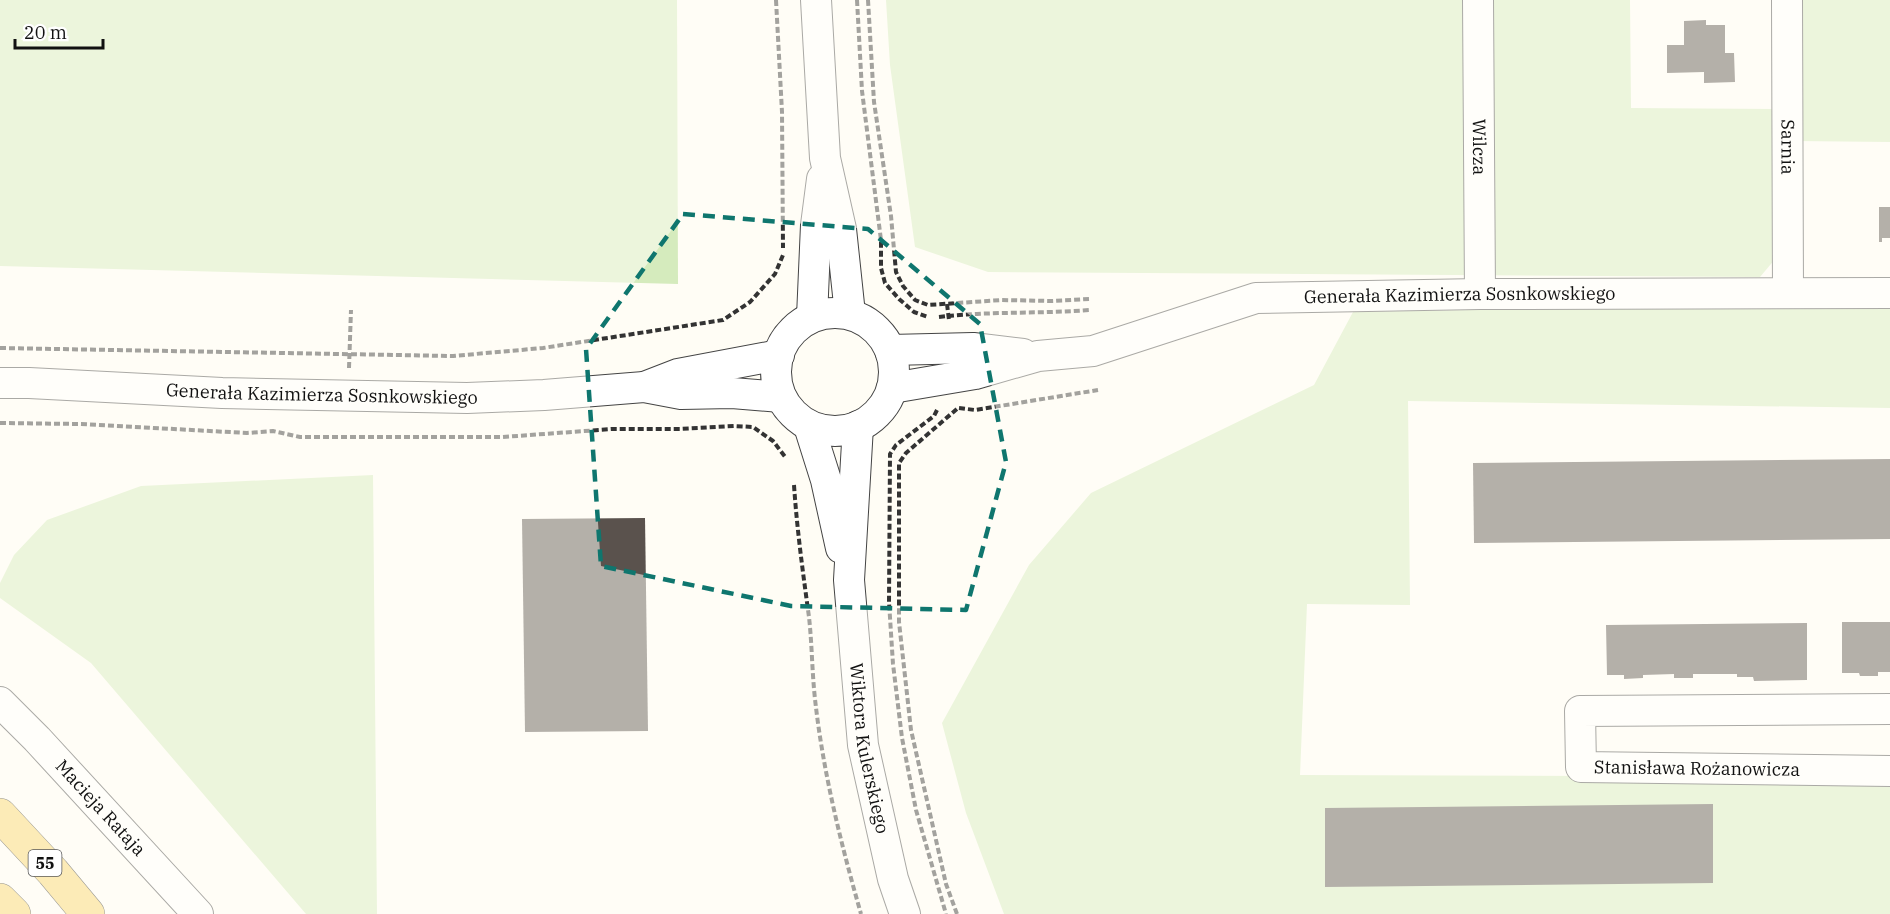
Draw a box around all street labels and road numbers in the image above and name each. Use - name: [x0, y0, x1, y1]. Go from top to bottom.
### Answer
- street label: Wilcza: [1468, 119, 1491, 176]
- street label: Sarnia: [1776, 119, 1800, 175]
- street label: Generała Kazimierza Sosnkowskiego: [1304, 282, 1616, 308]
- street label: Generała Kazimierza Sosnkowskiego: [165, 378, 478, 409]
- street label: Wiktora Kulerskiego: [845, 662, 894, 836]
- street label: Macieja Rataja: [51, 755, 151, 861]
- street label: Stanisława Rożanowicza: [1594, 755, 1800, 781]
- road number: 55: [28, 850, 62, 876]

